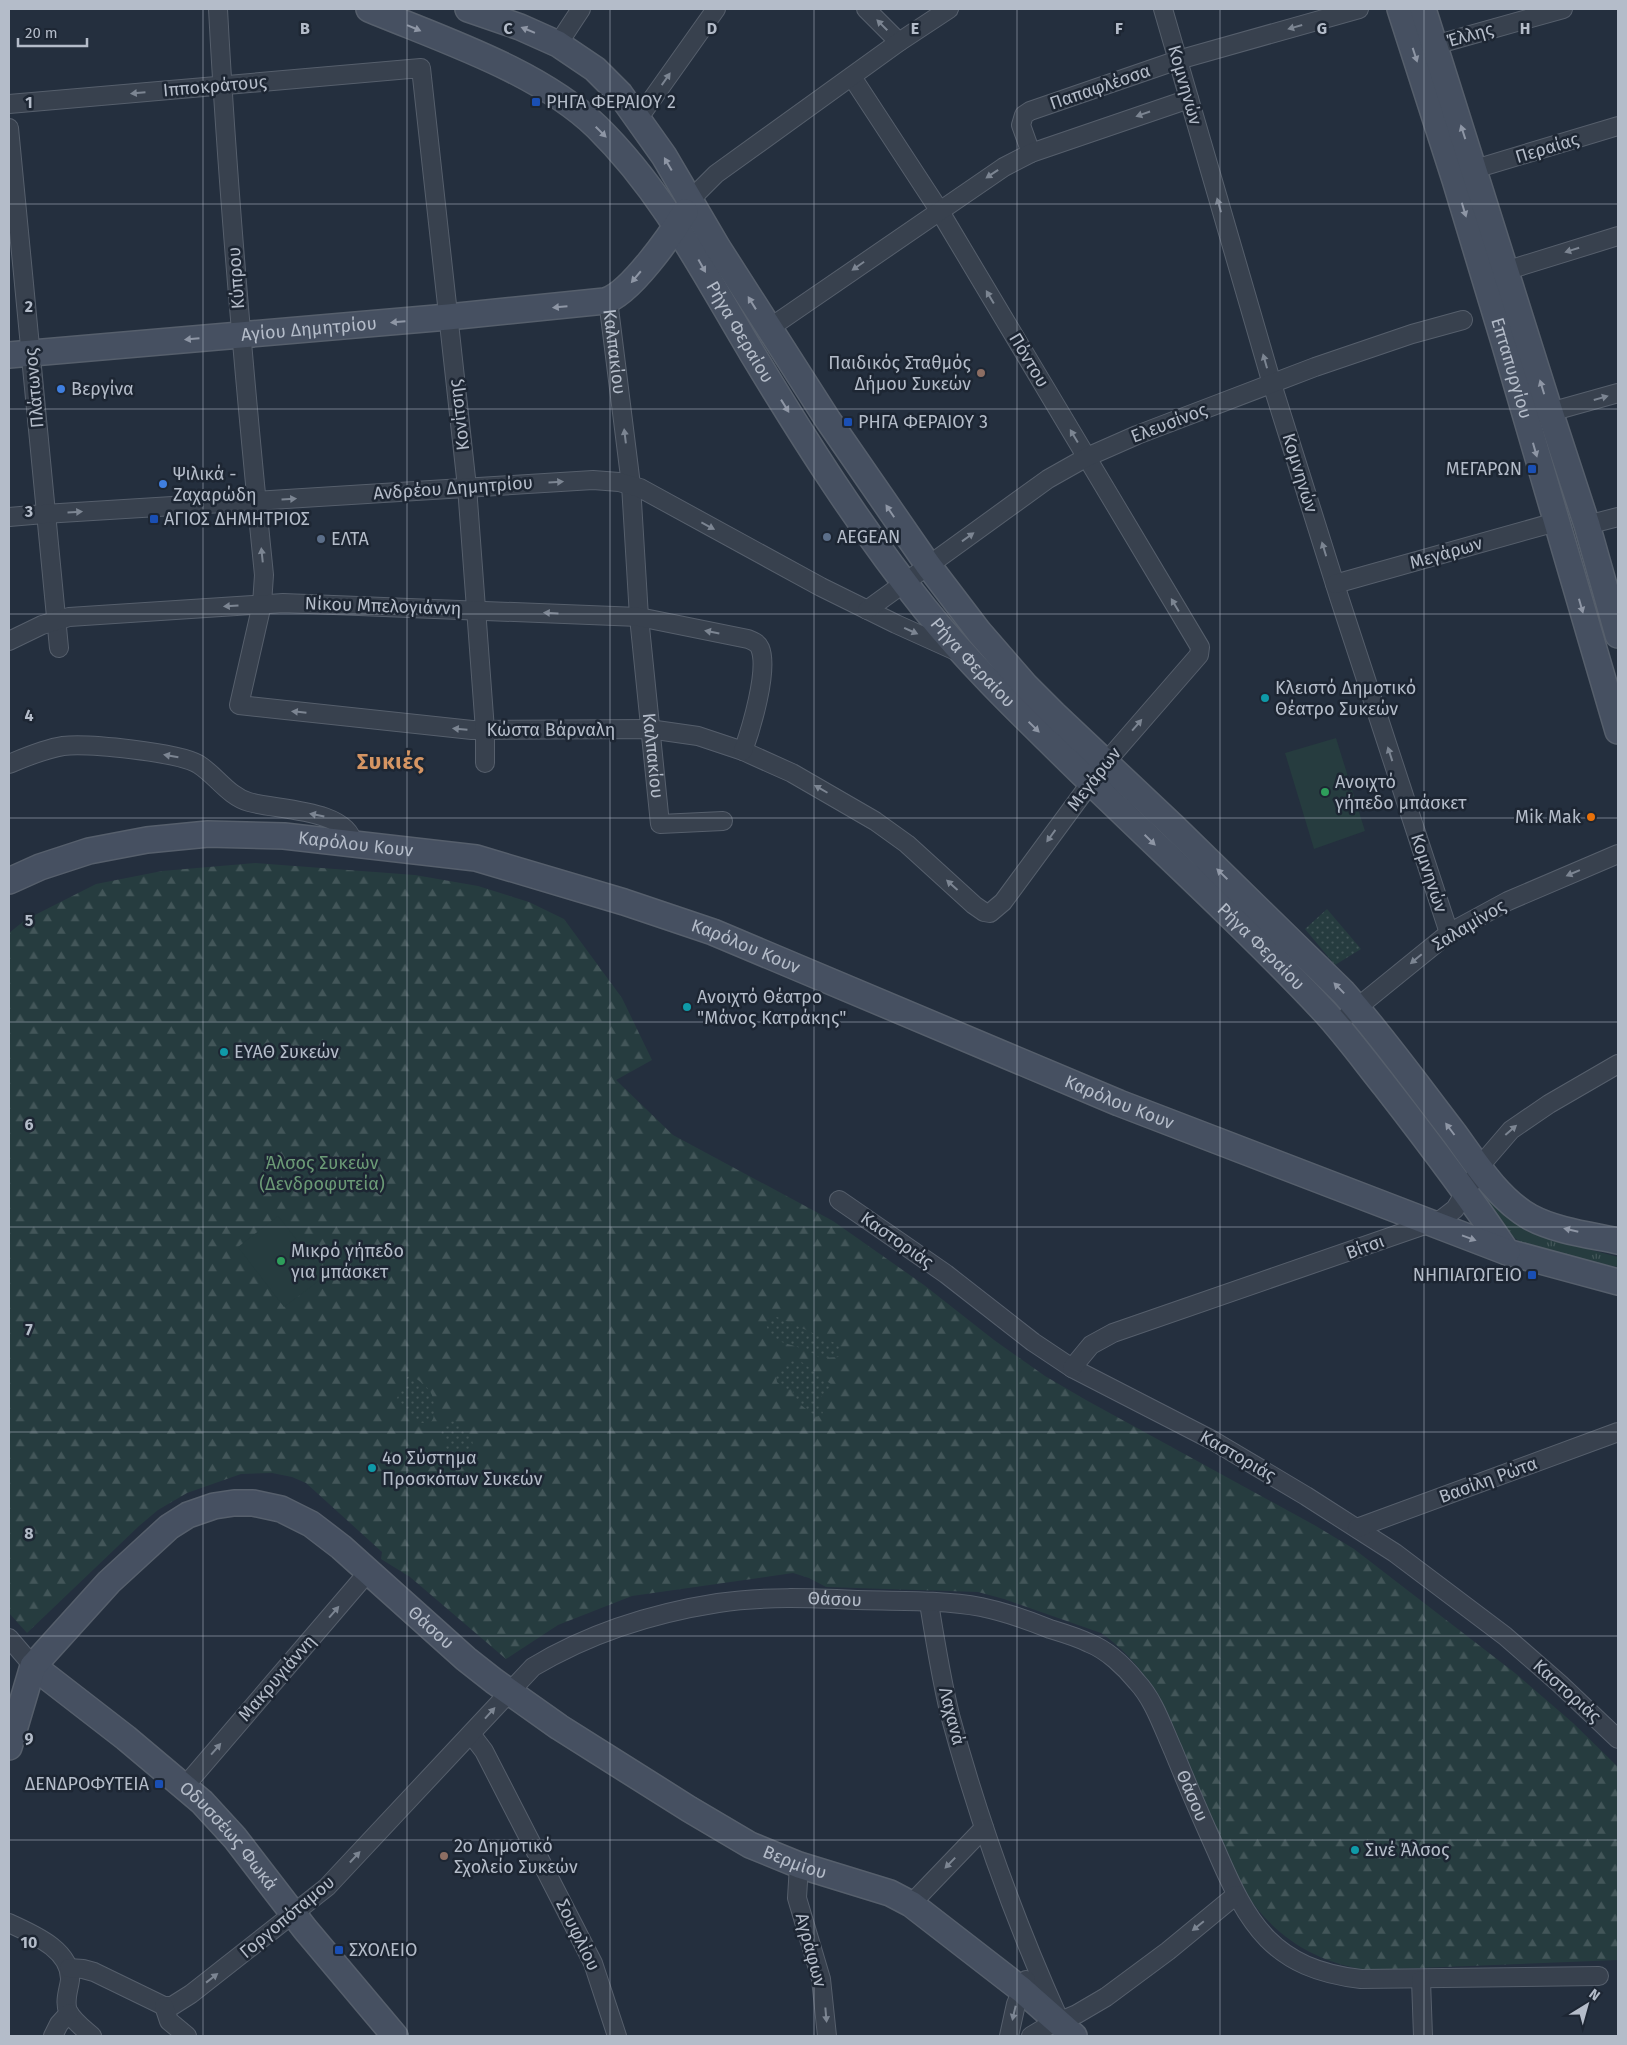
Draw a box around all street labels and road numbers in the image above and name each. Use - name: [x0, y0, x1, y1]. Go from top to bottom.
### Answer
- street label: Έλλης: [1444, 18, 1497, 52]
- street label: Κομνηνών: [1163, 43, 1207, 128]
- street label: Παπαφλέσσα: [1047, 59, 1153, 115]
- street label: Ιπποκράτους: [162, 70, 268, 102]
- street label: Περαίας: [1512, 128, 1582, 168]
- street label: Κύπρου: [223, 246, 249, 310]
- street label: Ρήγα Φεραίου: [701, 277, 779, 387]
- street label: Καλπακίου: [598, 308, 631, 396]
- street label: Αγίου Δημητρίου: [240, 312, 378, 346]
- street label: Επταπυργίου: [1486, 315, 1537, 421]
- street label: Πόντου: [1004, 329, 1054, 391]
- street label: Πλάτωνος: [19, 346, 48, 429]
- street label: Κονίτσης: [444, 377, 474, 452]
- street label: Ελευσίνος: [1128, 398, 1211, 448]
- street label: Κομνηνών: [1278, 431, 1323, 516]
- street label: Ανδρέου Δημητρίου: [372, 471, 534, 505]
- street label: Μεγάρων: [1407, 532, 1485, 574]
- street label: Νίκου Μπελογιάννη: [304, 592, 462, 620]
- street label: Ρήγα Φεραίου: [926, 613, 1020, 712]
- street label: Καλπακίου: [638, 712, 668, 800]
- street label: Κώστα Βάρναλη: [487, 719, 615, 741]
- street label: Μεγάρων: [1062, 743, 1126, 815]
- street label: Καρόλου Κουν: [297, 827, 415, 862]
- street label: Κομνηνών: [1406, 831, 1452, 916]
- street label: Σαλαμίνος: [1428, 894, 1510, 955]
- street label: Ρήγα Φεραίου: [1213, 898, 1309, 995]
- street label: Καρόλου Κουν: [688, 914, 804, 979]
- street label: Καρόλου Κουν: [1061, 1070, 1177, 1134]
- street label: Καστοριάς: [856, 1207, 938, 1273]
- street label: Βίτσι: [1343, 1230, 1387, 1264]
- street label: Καστοριάς: [1196, 1425, 1280, 1487]
- street label: Βασίλη Ρώτα: [1436, 1452, 1540, 1508]
- street label: Θάσου: [807, 1587, 862, 1611]
- street label: Θάσου: [403, 1601, 458, 1654]
- street label: Μακρυγιάννη: [233, 1630, 321, 1726]
- street label: Καστοριάς: [1528, 1655, 1606, 1728]
- street label: Λαχανά: [934, 1685, 970, 1747]
- street label: Θάσου: [1171, 1767, 1213, 1825]
- street label: Οδυσσέως Φωκά: [175, 1777, 282, 1895]
- street label: Βερμίου: [760, 1840, 829, 1884]
- street label: Γοργοπόταμου: [235, 1871, 339, 1963]
- street label: Σουφλίου: [551, 1896, 605, 1974]
- street label: Αγράφων: [791, 1911, 831, 1990]

